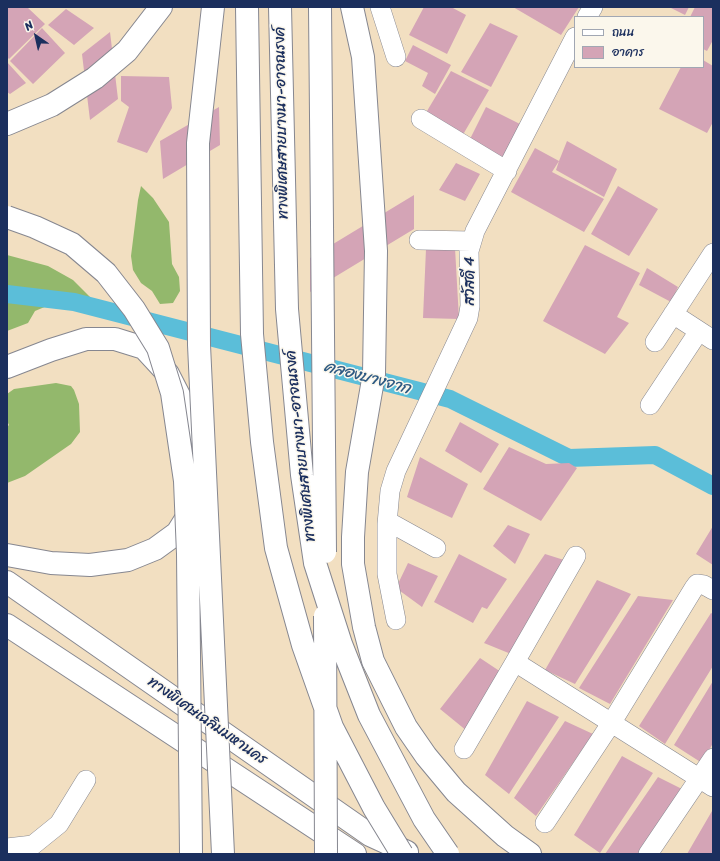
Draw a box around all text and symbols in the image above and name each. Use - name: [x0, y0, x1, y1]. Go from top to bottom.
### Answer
- north arrow: [16, 16, 56, 56]
- text: N: [21, 16, 37, 36]
- legend: [574, 16, 704, 68]
- text: ถนน: [612, 21, 634, 43]
- street label: ทางพิเศษสายบางนา-อาจณรงค์: [271, 27, 293, 219]
- text: อาคาร: [612, 41, 644, 63]
- street label: สวัสดี 4: [461, 257, 479, 305]
- street label: ทางพิเศษสายบางนา-อาจณรงค์: [282, 349, 320, 543]
- water label: คลองบางจาก: [322, 357, 412, 399]
- street label: ทางพิเศษเฉลิมมหานคร: [144, 673, 270, 769]

